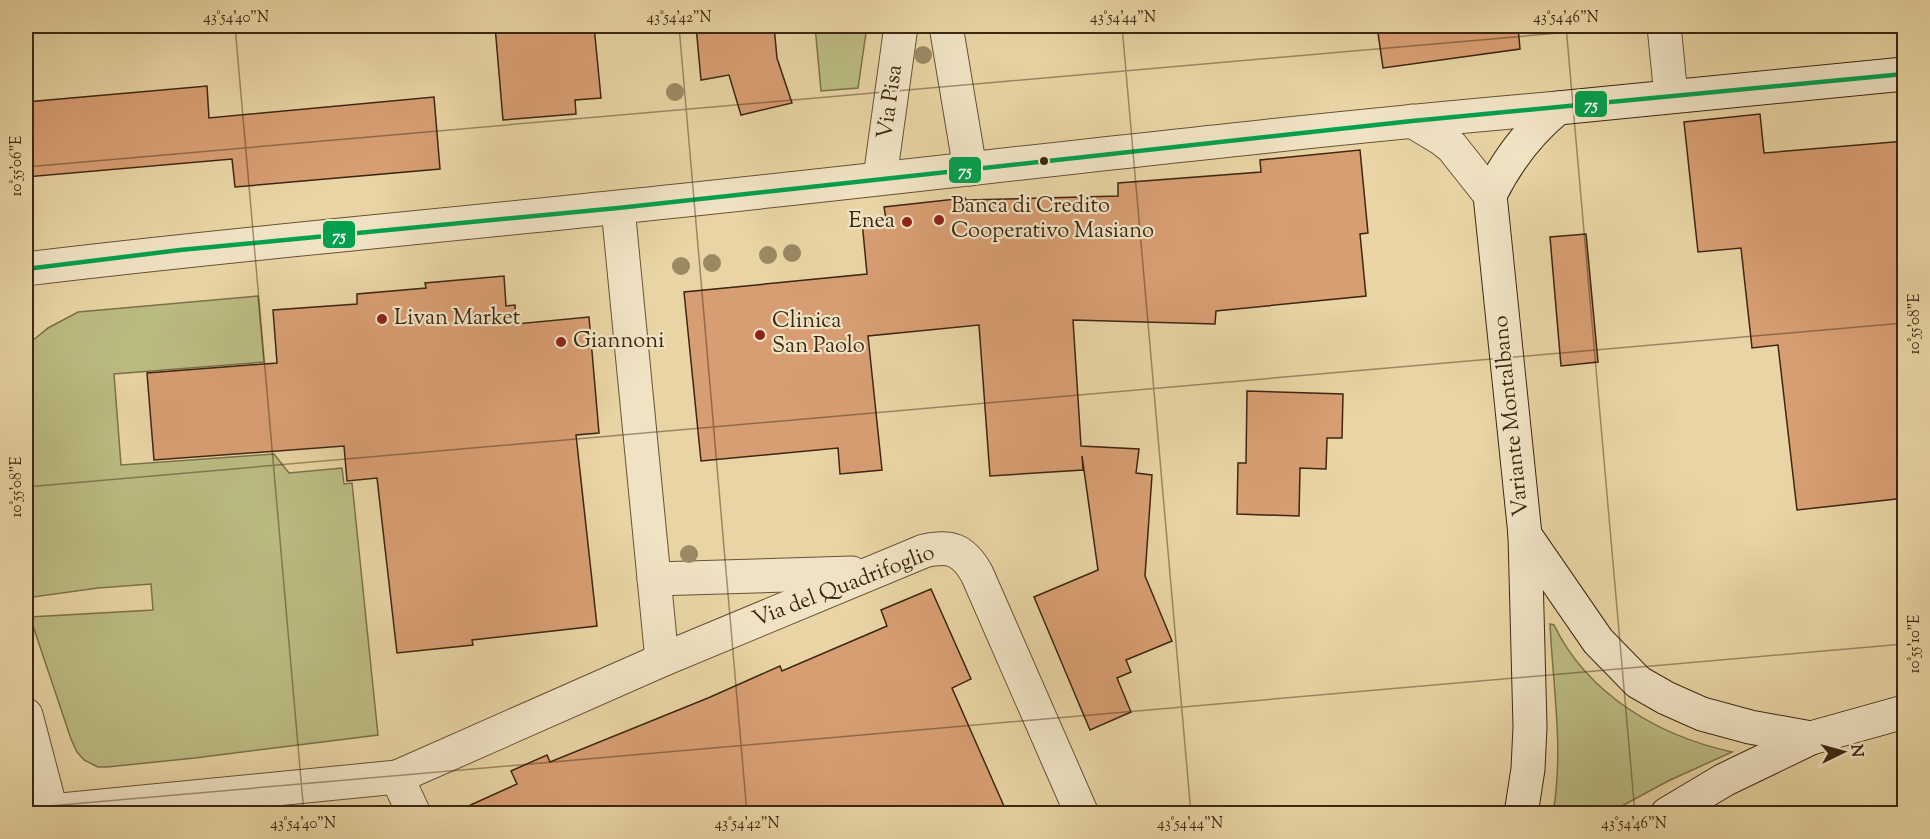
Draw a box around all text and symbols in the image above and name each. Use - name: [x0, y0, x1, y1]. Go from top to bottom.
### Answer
- text: 43°54'40"N: [203, 8, 269, 29]
- text: 43°54'42"N: [646, 8, 712, 29]
- text: 43°54'44"N: [1090, 8, 1156, 29]
- text: 43°54'46"N: [1533, 8, 1599, 29]
- street label: Via Pisa: [870, 63, 912, 141]
- line badge: 75: [1574, 90, 1608, 118]
- text: 75: [1584, 95, 1598, 118]
- text: 10°55'06"E: [7, 136, 28, 196]
- unlabelled marker: [1038, 155, 1050, 167]
- line badge: 75: [948, 156, 982, 184]
- text: 75: [958, 161, 972, 184]
- place label: Banca di Credito Cooperativo Masiano: [951, 191, 1154, 248]
- place label: Enea: [849, 206, 895, 238]
- marker: Banca di Credito Cooperativo Masiano: [932, 213, 946, 227]
- marker: Enea: [900, 215, 914, 229]
- line badge: 75: [322, 220, 356, 249]
- text: 75: [332, 226, 346, 249]
- text: 10°55'08"E: [1905, 294, 1926, 354]
- place label: Livan Market: [394, 303, 521, 335]
- place label: Clinica San Paolo: [772, 306, 865, 363]
- marker: Livan Market: [375, 312, 389, 326]
- street label: Variante Montalbano: [1486, 314, 1538, 518]
- place label: Giannoni: [573, 326, 664, 358]
- marker: Clinica San Paolo: [753, 328, 767, 342]
- marker: Giannoni: [554, 335, 568, 349]
- text: 10°55'08"E: [7, 457, 28, 517]
- street label: Via del Quadrifoglio: [748, 538, 940, 636]
- text: 10°55'10"E: [1905, 615, 1926, 673]
- north arrow: [1813, 722, 1873, 782]
- text: N: [1843, 744, 1867, 758]
- text: 43°54'40"N: [270, 814, 336, 835]
- text: 43°54'42"N: [714, 814, 780, 835]
- text: 43°54'44"N: [1157, 814, 1223, 835]
- text: 43°54'46"N: [1601, 814, 1667, 835]

